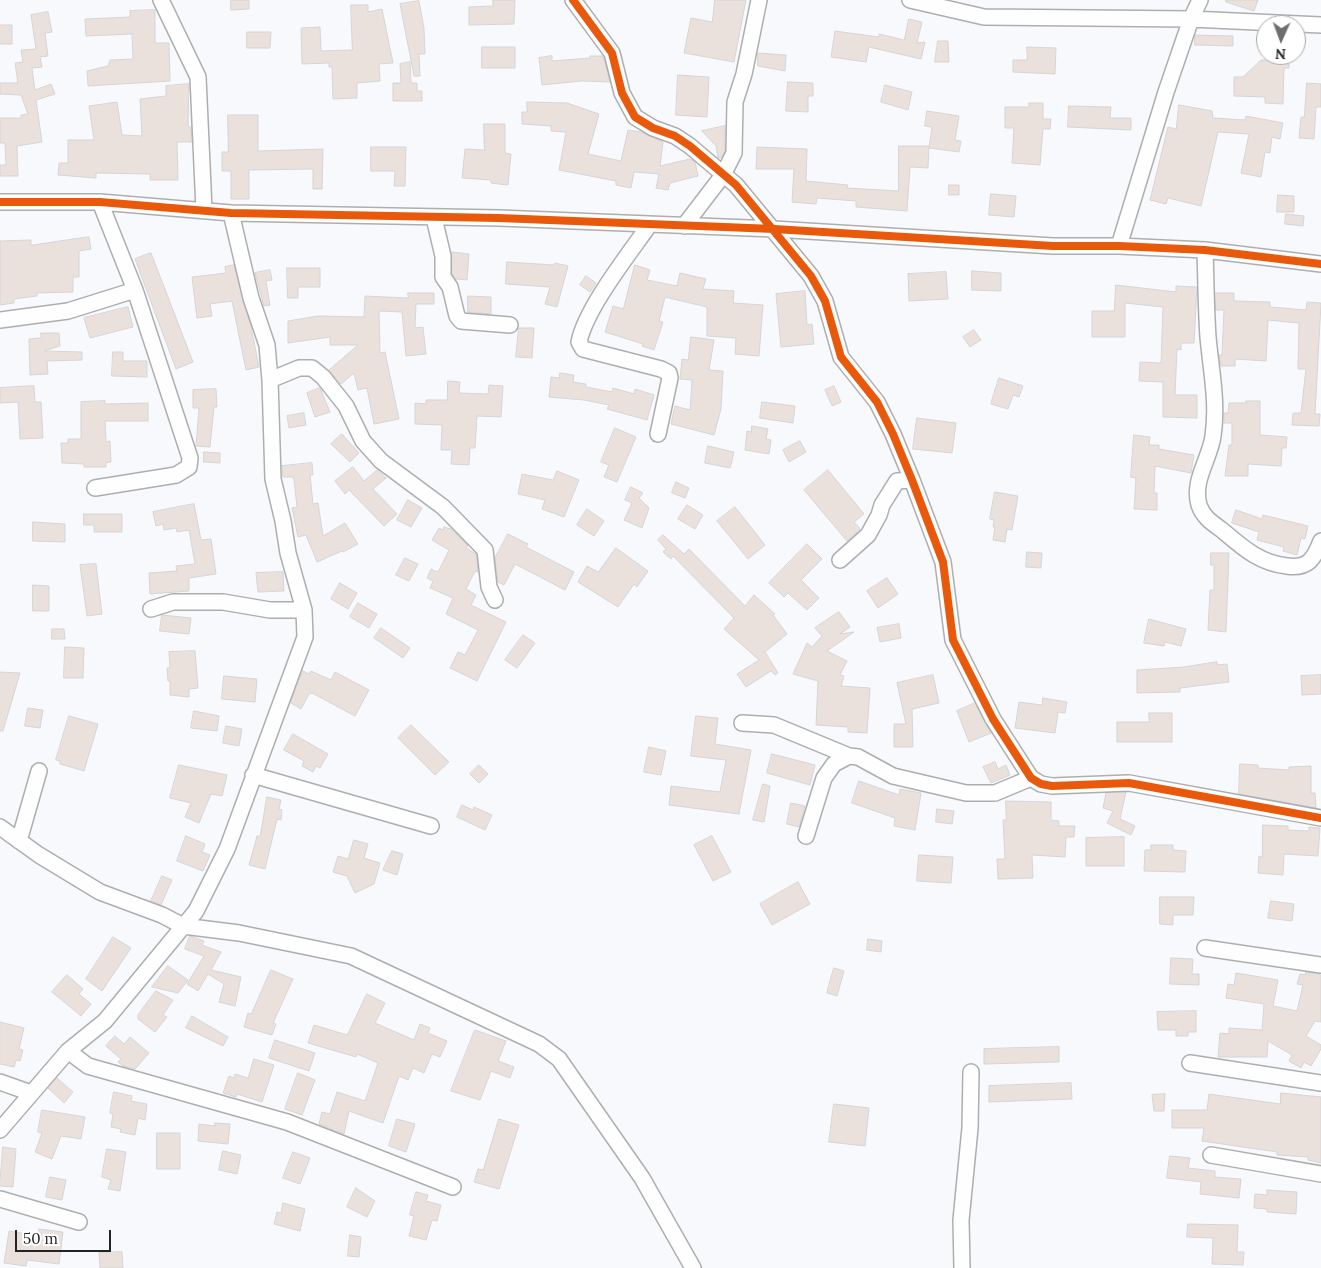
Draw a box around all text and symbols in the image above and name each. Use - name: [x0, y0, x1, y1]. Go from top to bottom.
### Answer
- north arrow: [1256, 15, 1306, 65]
- text: N: [1275, 45, 1286, 63]
- scale bar: [18, 1220, 114, 1252]
- text: 50 m: [23, 1229, 58, 1248]

